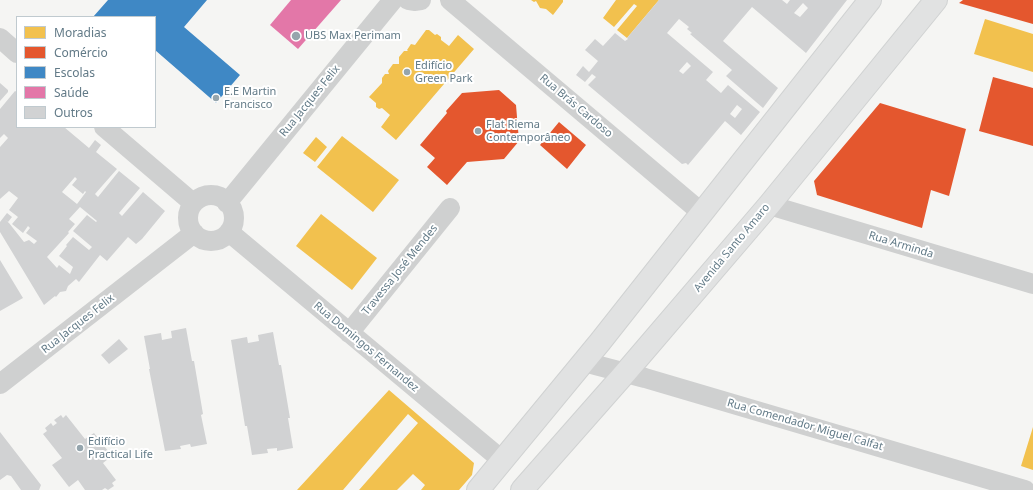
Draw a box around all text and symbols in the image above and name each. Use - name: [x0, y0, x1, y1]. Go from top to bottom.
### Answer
- legend: [16, 16, 156, 128]
- text: Moradias: [54, 24, 107, 41]
- place label: UBS Max Perimam: [305, 29, 401, 43]
- marker: UBS Max Perimam: [290, 30, 302, 42]
- text: Comércio: [54, 44, 108, 61]
- place label: Edifício Green Park: [415, 59, 473, 85]
- street label: Rua Jacques Felix: [277, 62, 343, 140]
- text: Escolas: [54, 64, 95, 81]
- marker: Edifício Green Park: [402, 67, 412, 77]
- street label: Rua Brás Cardoso: [537, 72, 615, 140]
- text: Saúde: [54, 84, 89, 101]
- place label: E.E Martin Francisco: [224, 85, 276, 111]
- marker: E.E Martin Francisco: [211, 93, 221, 103]
- text: Outros: [54, 104, 93, 121]
- place label: Flat Riema Contemporâneo: [486, 118, 570, 144]
- marker: Flat Riema Contemporâneo: [473, 126, 483, 136]
- street label: Avenida Santo Amaro: [691, 201, 773, 295]
- street label: Travessa José Mendes: [359, 222, 441, 318]
- street label: Rua Arminda: [867, 229, 935, 261]
- street label: Rua Jacques Felix: [39, 292, 117, 356]
- street label: Rua Domingos Fernandez: [311, 299, 421, 395]
- street label: Rua Comendador Miguel Calfat: [726, 396, 884, 454]
- place label: Edifício Practical Life: [88, 435, 153, 461]
- marker: Edifício Practical Life: [75, 443, 85, 453]

